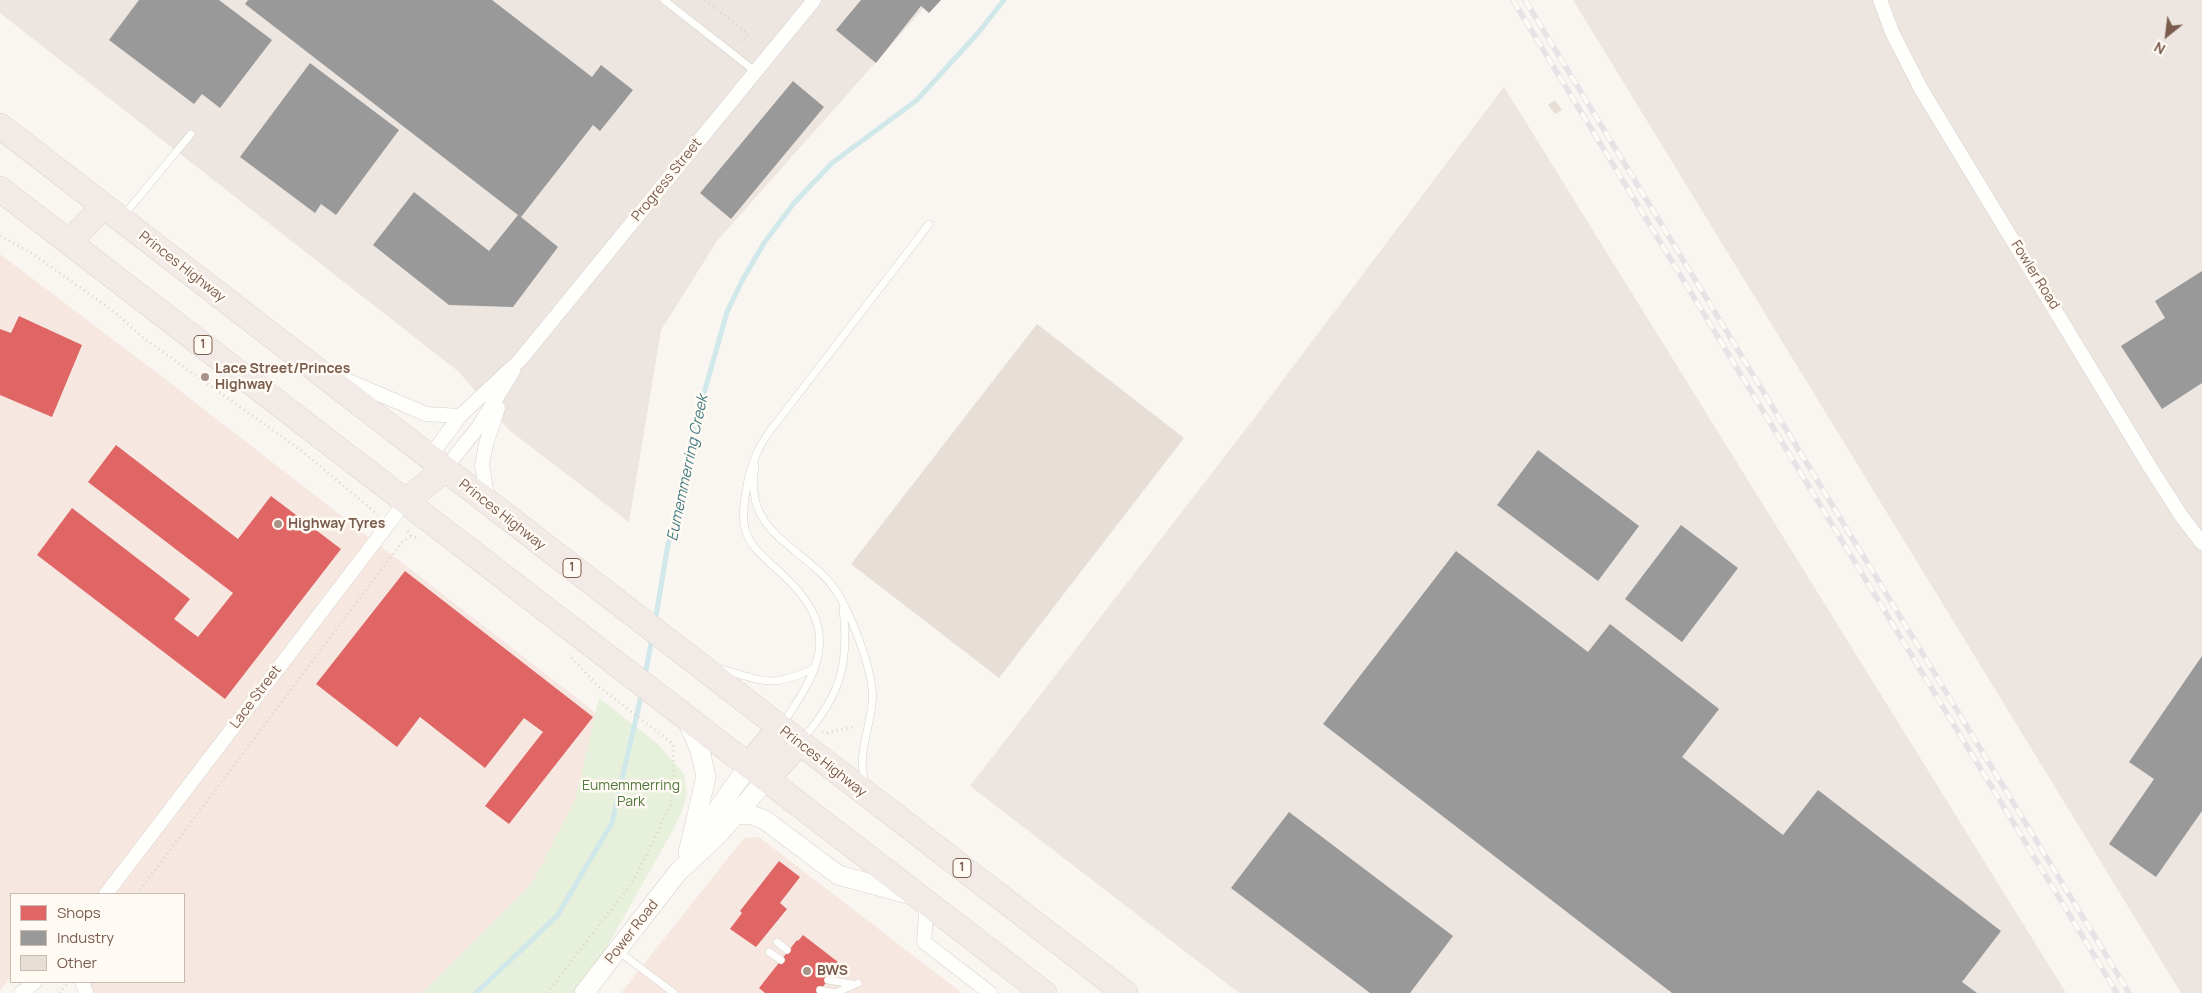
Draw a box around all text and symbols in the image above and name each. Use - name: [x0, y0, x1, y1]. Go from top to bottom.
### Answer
- north arrow: [2142, 10, 2192, 60]
- text: N: [2150, 38, 2168, 59]
- street label: Progress Street: [628, 135, 706, 225]
- street label: Princes Highway: [135, 228, 229, 306]
- street label: Fowler Road: [2007, 237, 2063, 313]
- road number: 1: [194, 336, 212, 354]
- place label: Lace Street/Princes Highway: [215, 361, 350, 394]
- marker: Lace Street/Princes Highway: [199, 371, 211, 383]
- water label: Eumemmerring Creek: [664, 393, 712, 543]
- street label: Princes Highway: [455, 476, 549, 554]
- place label: Highway Tyres: [288, 516, 385, 532]
- marker: Highway Tyres: [272, 518, 284, 530]
- road number: 1: [563, 558, 581, 578]
- street label: Lace Street: [227, 662, 285, 732]
- street label: Princes Highway: [776, 723, 870, 801]
- park label: Eumemmerring Park: [582, 778, 680, 810]
- road number: 1: [953, 858, 971, 878]
- legend: [10, 893, 185, 983]
- street label: Power Road: [602, 897, 662, 967]
- text: Shops: [57, 902, 101, 923]
- text: Industry: [57, 927, 114, 948]
- text: Other: [57, 952, 97, 973]
- place label: BWS: [817, 963, 848, 979]
- marker: BWS: [801, 965, 813, 977]

